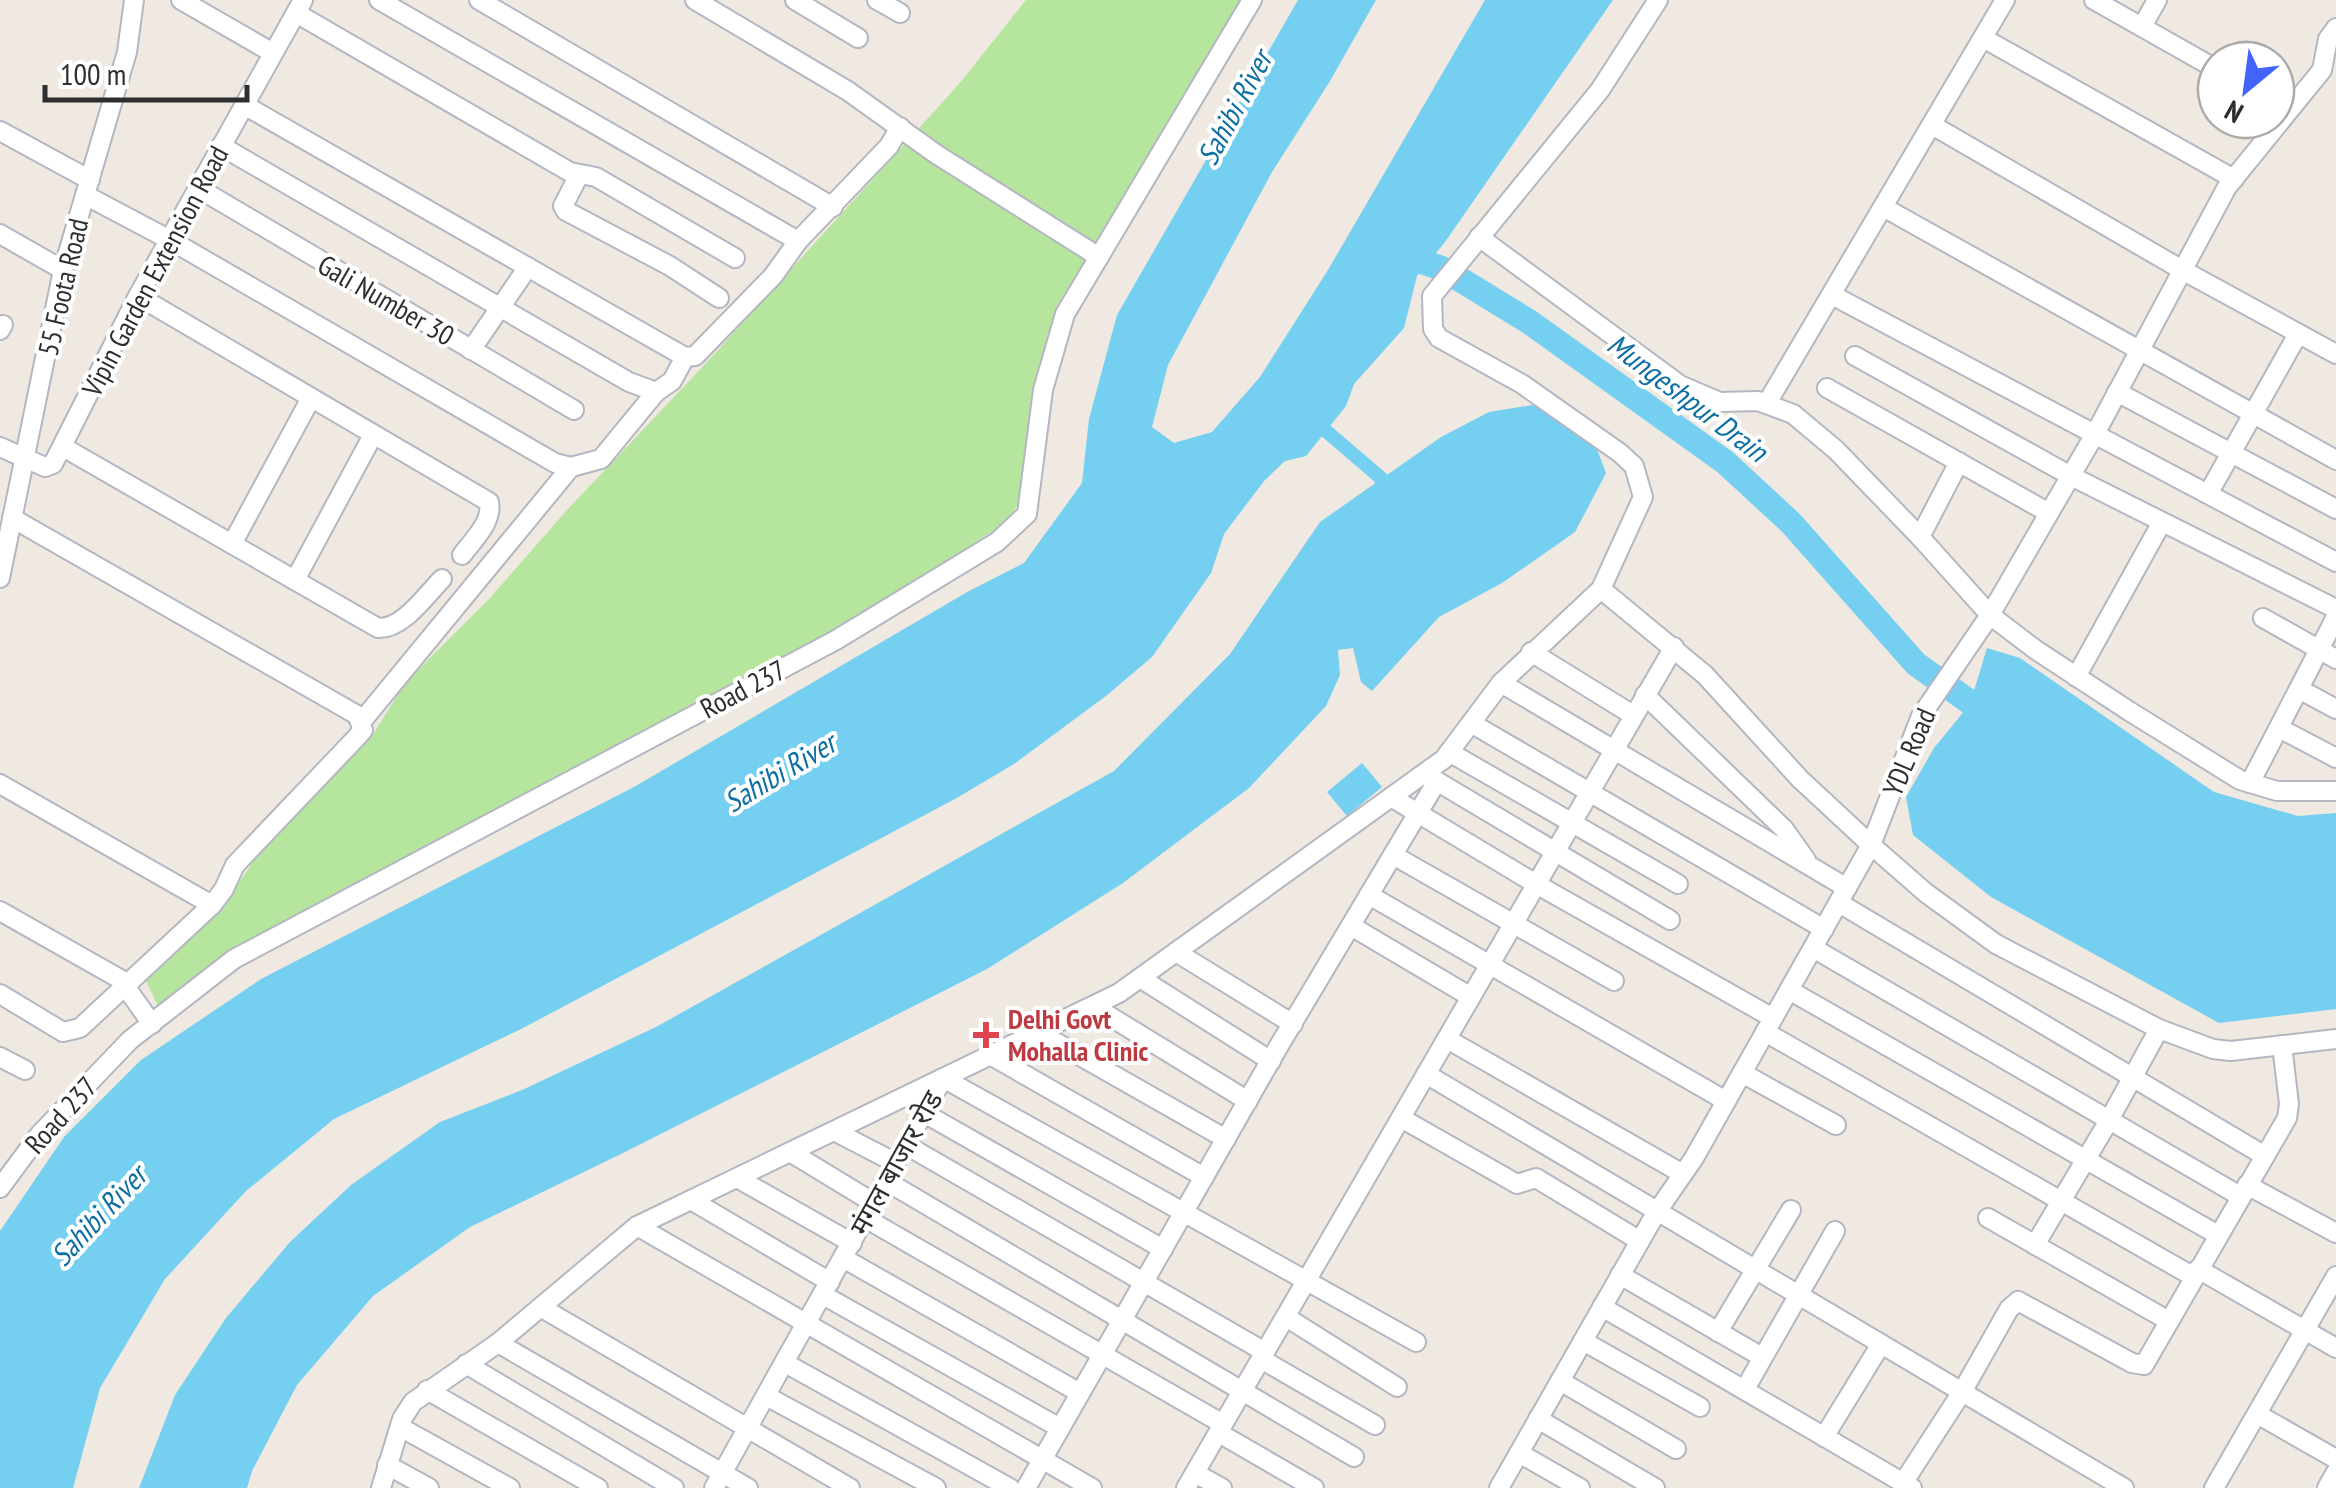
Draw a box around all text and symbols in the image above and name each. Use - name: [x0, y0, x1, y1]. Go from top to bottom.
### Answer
- scale bar: [45, 40, 248, 102]
- water label: Sahibi River: [1187, 40, 1282, 171]
- north arrow: [2196, 40, 2296, 140]
- text: 100 m: [60, 54, 126, 93]
- text: N: [2218, 92, 2249, 132]
- street label: Vipin Garden Extension Road: [72, 139, 236, 403]
- street label: 55 Foota Road: [29, 215, 96, 359]
- street label: Gali Number 30: [311, 246, 461, 353]
- water label: Mungeshpur Drain: [1600, 324, 1777, 471]
- street label: Road 237: [694, 651, 792, 726]
- street label: YDL Road: [1874, 702, 1944, 801]
- water label: Sahibi River: [716, 721, 845, 820]
- place label: Delhi Govt Mohalla Clinic: [1008, 1000, 1149, 1069]
- marker: Delhi Govt Mohalla Clinic: [973, 1022, 999, 1048]
- street label: Road 237: [16, 1068, 105, 1161]
- street label: मंगल बाजार रोड: [841, 1083, 951, 1242]
- water label: Sahibi River: [41, 1154, 157, 1273]

